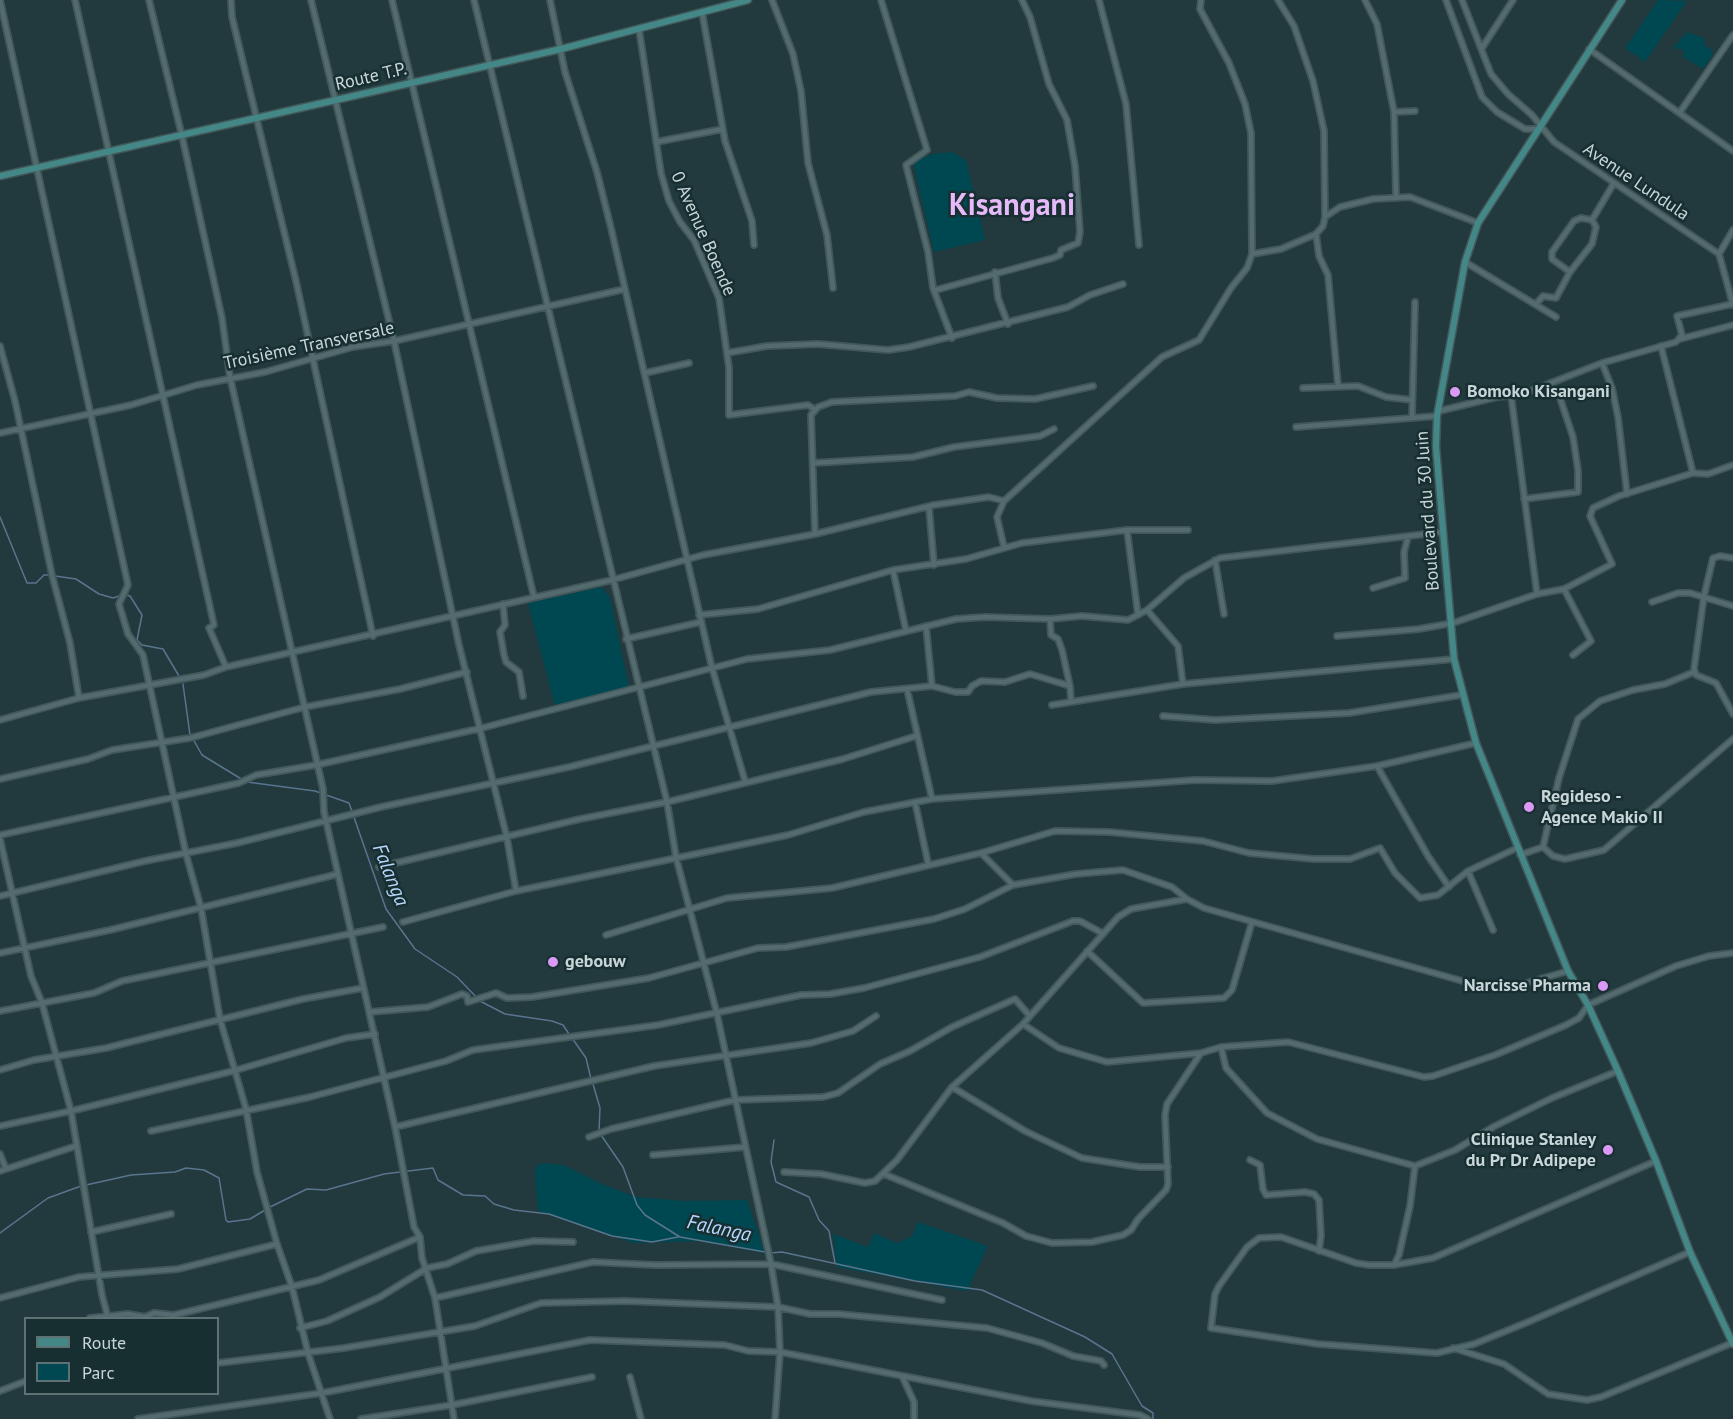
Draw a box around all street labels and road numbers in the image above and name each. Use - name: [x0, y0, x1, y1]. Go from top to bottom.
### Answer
- street label: Route T.P.: [333, 58, 409, 96]
- street label: Avenue Lundula: [1579, 139, 1693, 225]
- street label: 0 Avenue Boende: [666, 169, 740, 299]
- street label: Troisième Transversale: [222, 317, 396, 375]
- street label: Boulevard du 30 Juin: [1412, 430, 1444, 592]

